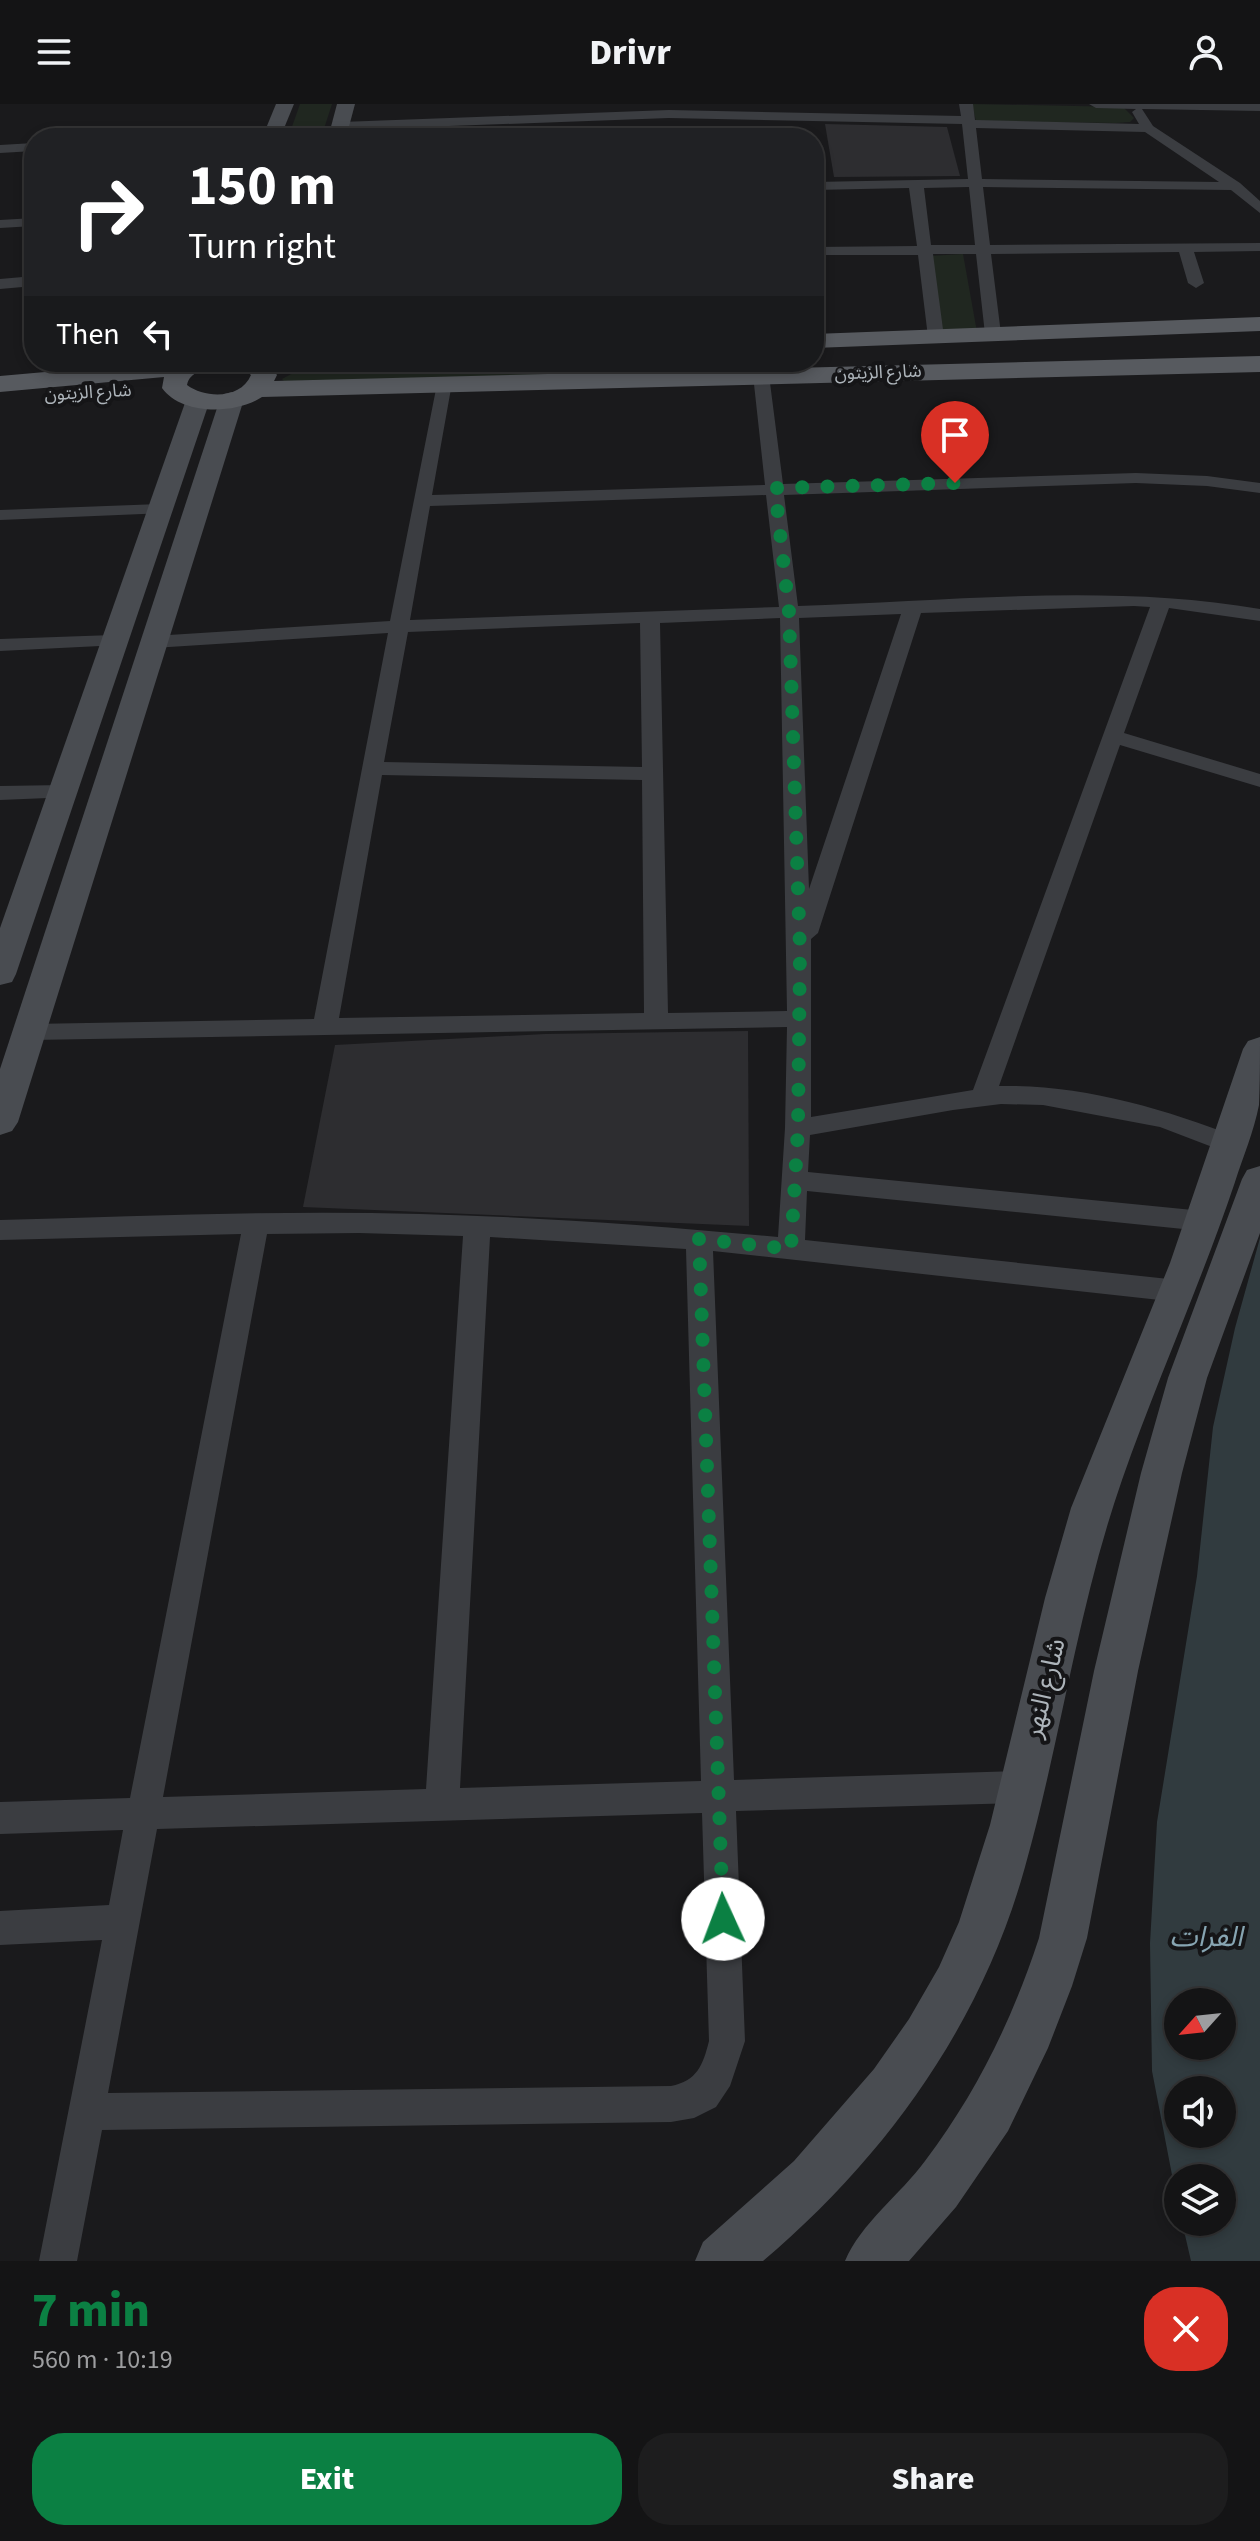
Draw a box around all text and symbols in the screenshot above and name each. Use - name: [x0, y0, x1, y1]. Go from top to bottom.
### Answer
- text: Drivr: [589, 27, 671, 78]
- icon: menu: [32, 30, 76, 74]
- icon: person: [1184, 30, 1228, 74]
- text: 150 m: [188, 147, 336, 226]
- icon: right: [56, 160, 160, 264]
- text: Turn right: [188, 221, 336, 272]
- icon: left: [136, 312, 180, 356]
- text: Then: [56, 313, 120, 356]
- street label: شارع الزيتون: [834, 358, 922, 388]
- street label: شارع الزيتون: [44, 378, 132, 408]
- pin: [921, 401, 989, 483]
- icon: arrive: [933, 413, 977, 457]
- street label: شارع النهر: [1014, 1635, 1075, 1743]
- position arrow: [681, 1877, 765, 1961]
- water label: الفرات: [1170, 1917, 1246, 1957]
- north arrow: [1164, 1988, 1236, 2060]
- map controls: [1164, 1988, 1236, 2236]
- button: sound: [1164, 2076, 1236, 2148]
- button: layers: [1164, 2164, 1236, 2236]
- text: 7 min: [32, 2277, 150, 2345]
- button: close: [1144, 2287, 1228, 2371]
- text: 560 m · 10:19: [32, 2341, 173, 2378]
- button: Exit: [32, 2433, 622, 2525]
- button: Share: [638, 2433, 1228, 2525]

